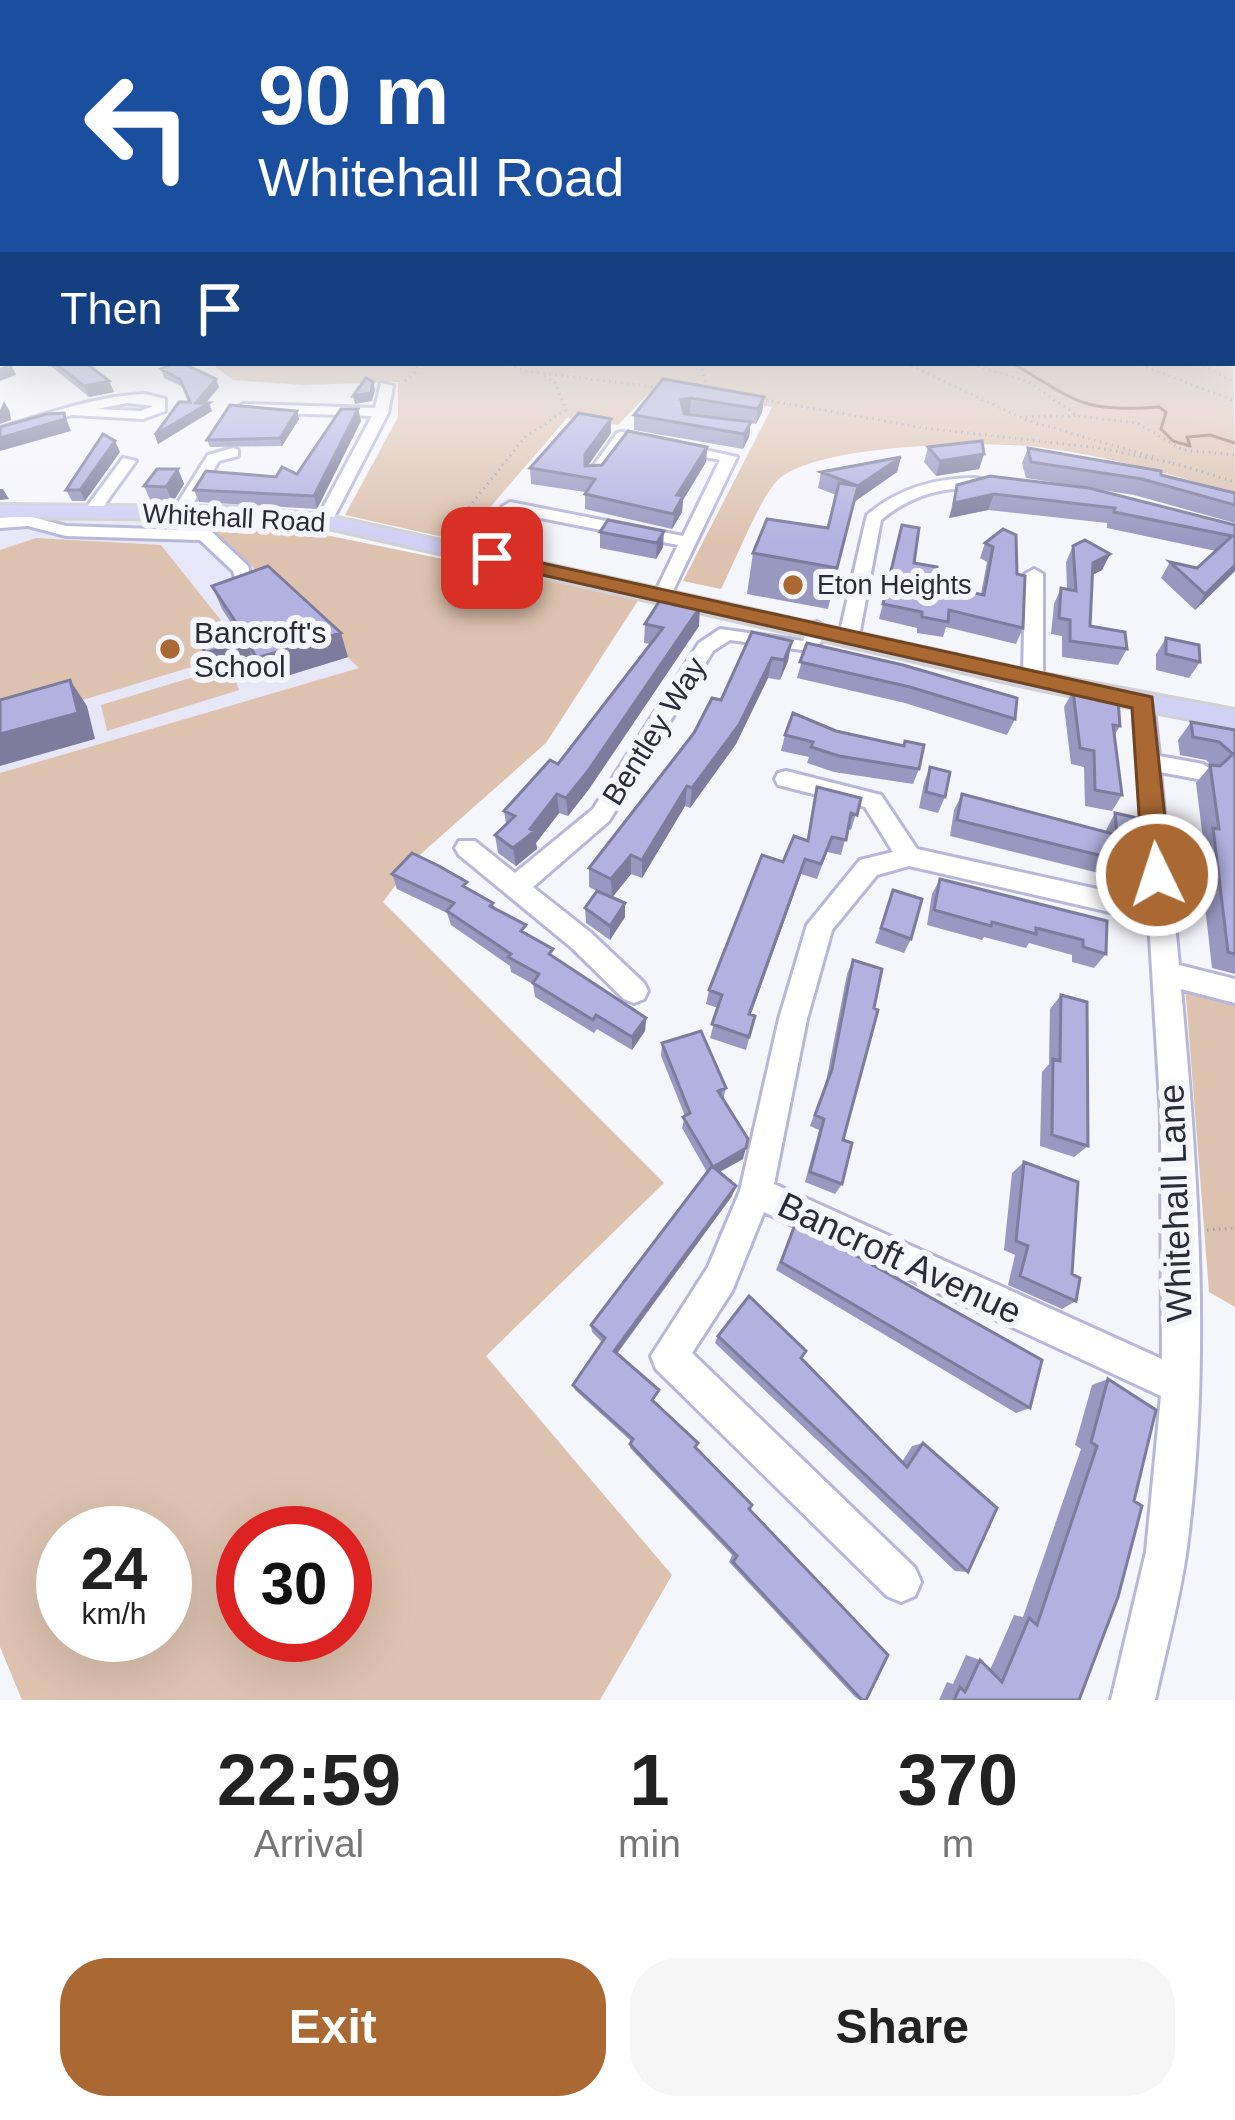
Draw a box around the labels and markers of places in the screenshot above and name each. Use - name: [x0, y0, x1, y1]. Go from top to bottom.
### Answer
- pin: [441, 507, 543, 609]
- place label: Eton Heights: [817, 570, 972, 600]
- marker: Eton Heights: [780, 572, 806, 598]
- place label: Bancroft's School: [194, 616, 326, 683]
- marker: Bancroft's School: [157, 636, 183, 662]

